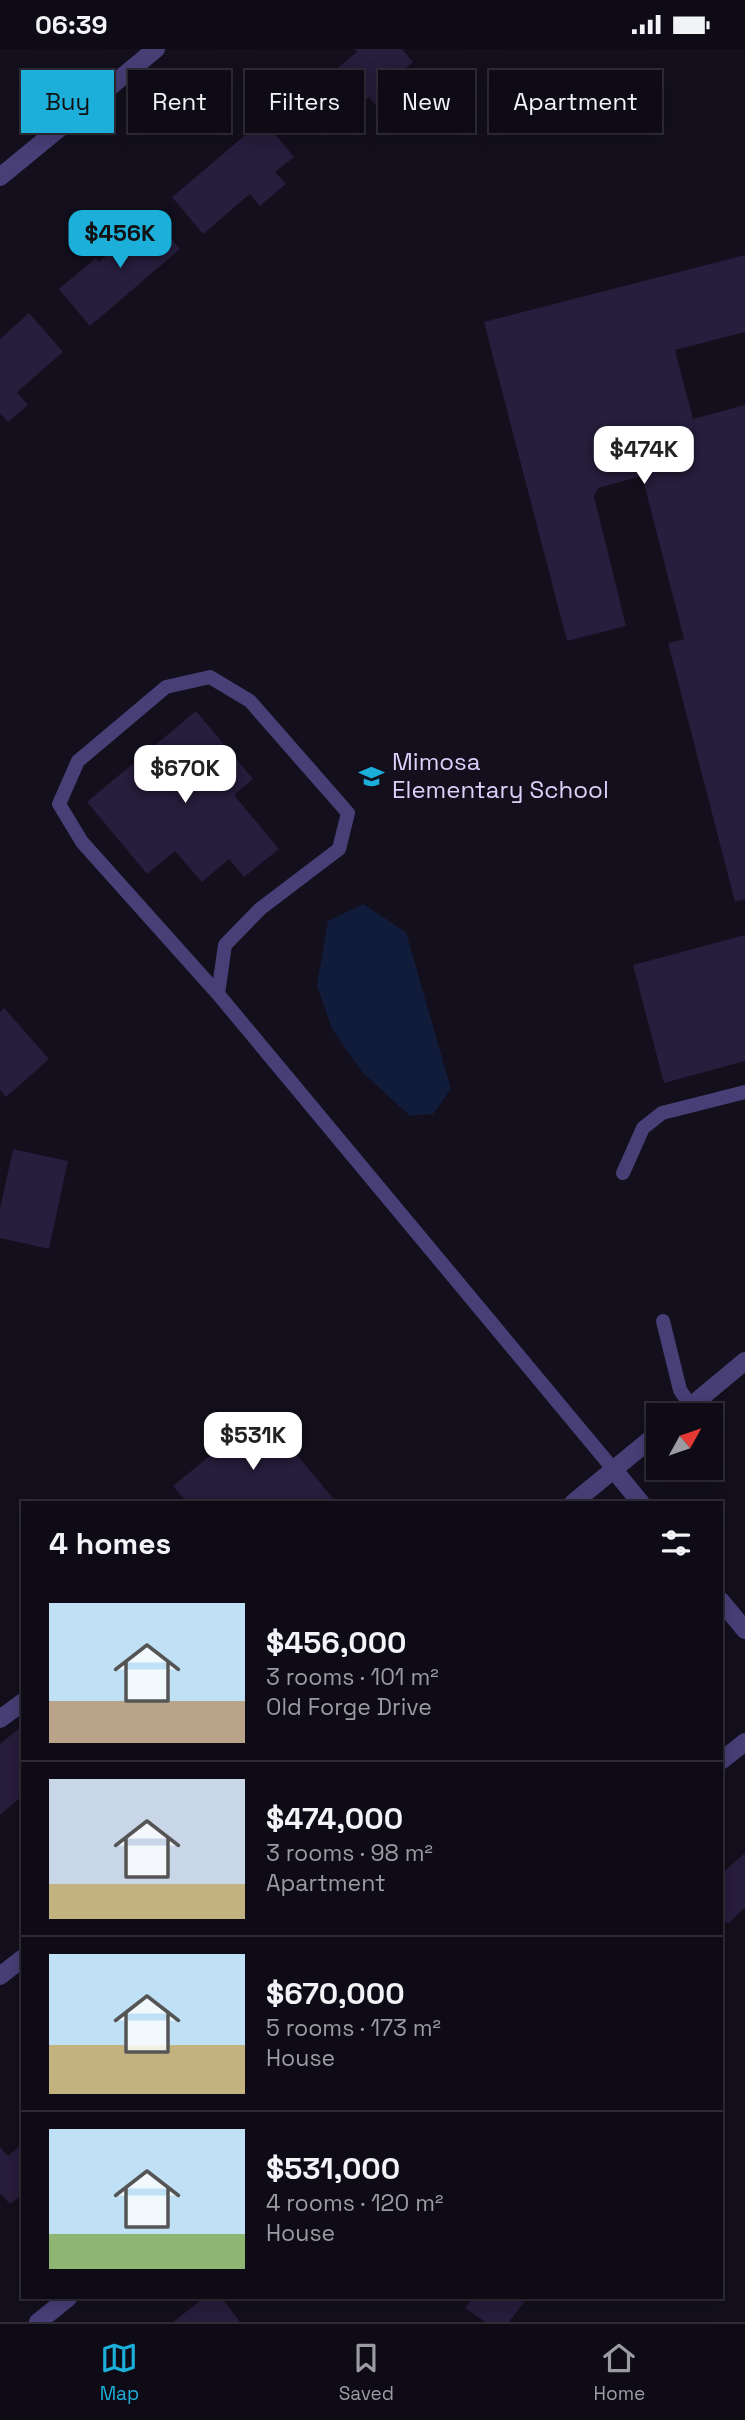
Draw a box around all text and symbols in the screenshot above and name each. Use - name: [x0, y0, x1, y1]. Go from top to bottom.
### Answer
- text: 06:39: [35, 8, 108, 42]
- chip: Buy: [21, 70, 114, 133]
- chip: Rent: [128, 70, 231, 133]
- chip: Filters: [245, 70, 364, 133]
- chip: New: [378, 70, 475, 133]
- chip: Apartment: [489, 70, 662, 133]
- pin: $456K: [71, 211, 169, 270]
- text: $456K: [85, 218, 155, 248]
- pin: $474K: [595, 427, 693, 486]
- text: $474K: [610, 434, 678, 464]
- pin: $670K: [136, 745, 234, 805]
- place label: Mimosa Elementary School: [392, 746, 609, 805]
- text: $670K: [150, 753, 220, 783]
- school or university icon: Mimosa Elementary School: [358, 762, 386, 790]
- north arrow: [646, 1403, 723, 1481]
- map controls: [646, 1403, 723, 1480]
- pin: $531K: [204, 1413, 302, 1472]
- text: $531K: [220, 1420, 286, 1450]
- text: 4 homes: [49, 1524, 171, 1563]
- icon: filters: [657, 1524, 695, 1562]
- text: $456,000: [266, 1623, 407, 1662]
- icon: home: [105, 1631, 189, 1715]
- text: 3 rooms · 101 m²: [266, 1662, 439, 1692]
- text: Old Forge Drive: [266, 1692, 432, 1722]
- text: $474,000: [266, 1799, 403, 1838]
- icon: home: [105, 1807, 189, 1891]
- text: 3 rooms · 98 m²: [266, 1838, 433, 1868]
- text: Apartment: [266, 1868, 386, 1898]
- text: $670,000: [266, 1974, 405, 2013]
- icon: home: [105, 1982, 189, 2066]
- text: 5 rooms · 173 m²: [266, 2013, 441, 2043]
- text: House: [266, 2043, 335, 2073]
- text: $531,000: [266, 2149, 400, 2188]
- icon: home: [105, 2157, 189, 2241]
- text: 4 rooms · 120 m²: [266, 2188, 443, 2218]
- text: House: [266, 2218, 335, 2248]
- tab: Map: [100, 2339, 139, 2406]
- tab: Saved: [339, 2339, 394, 2406]
- tab: Home: [593, 2339, 645, 2406]

